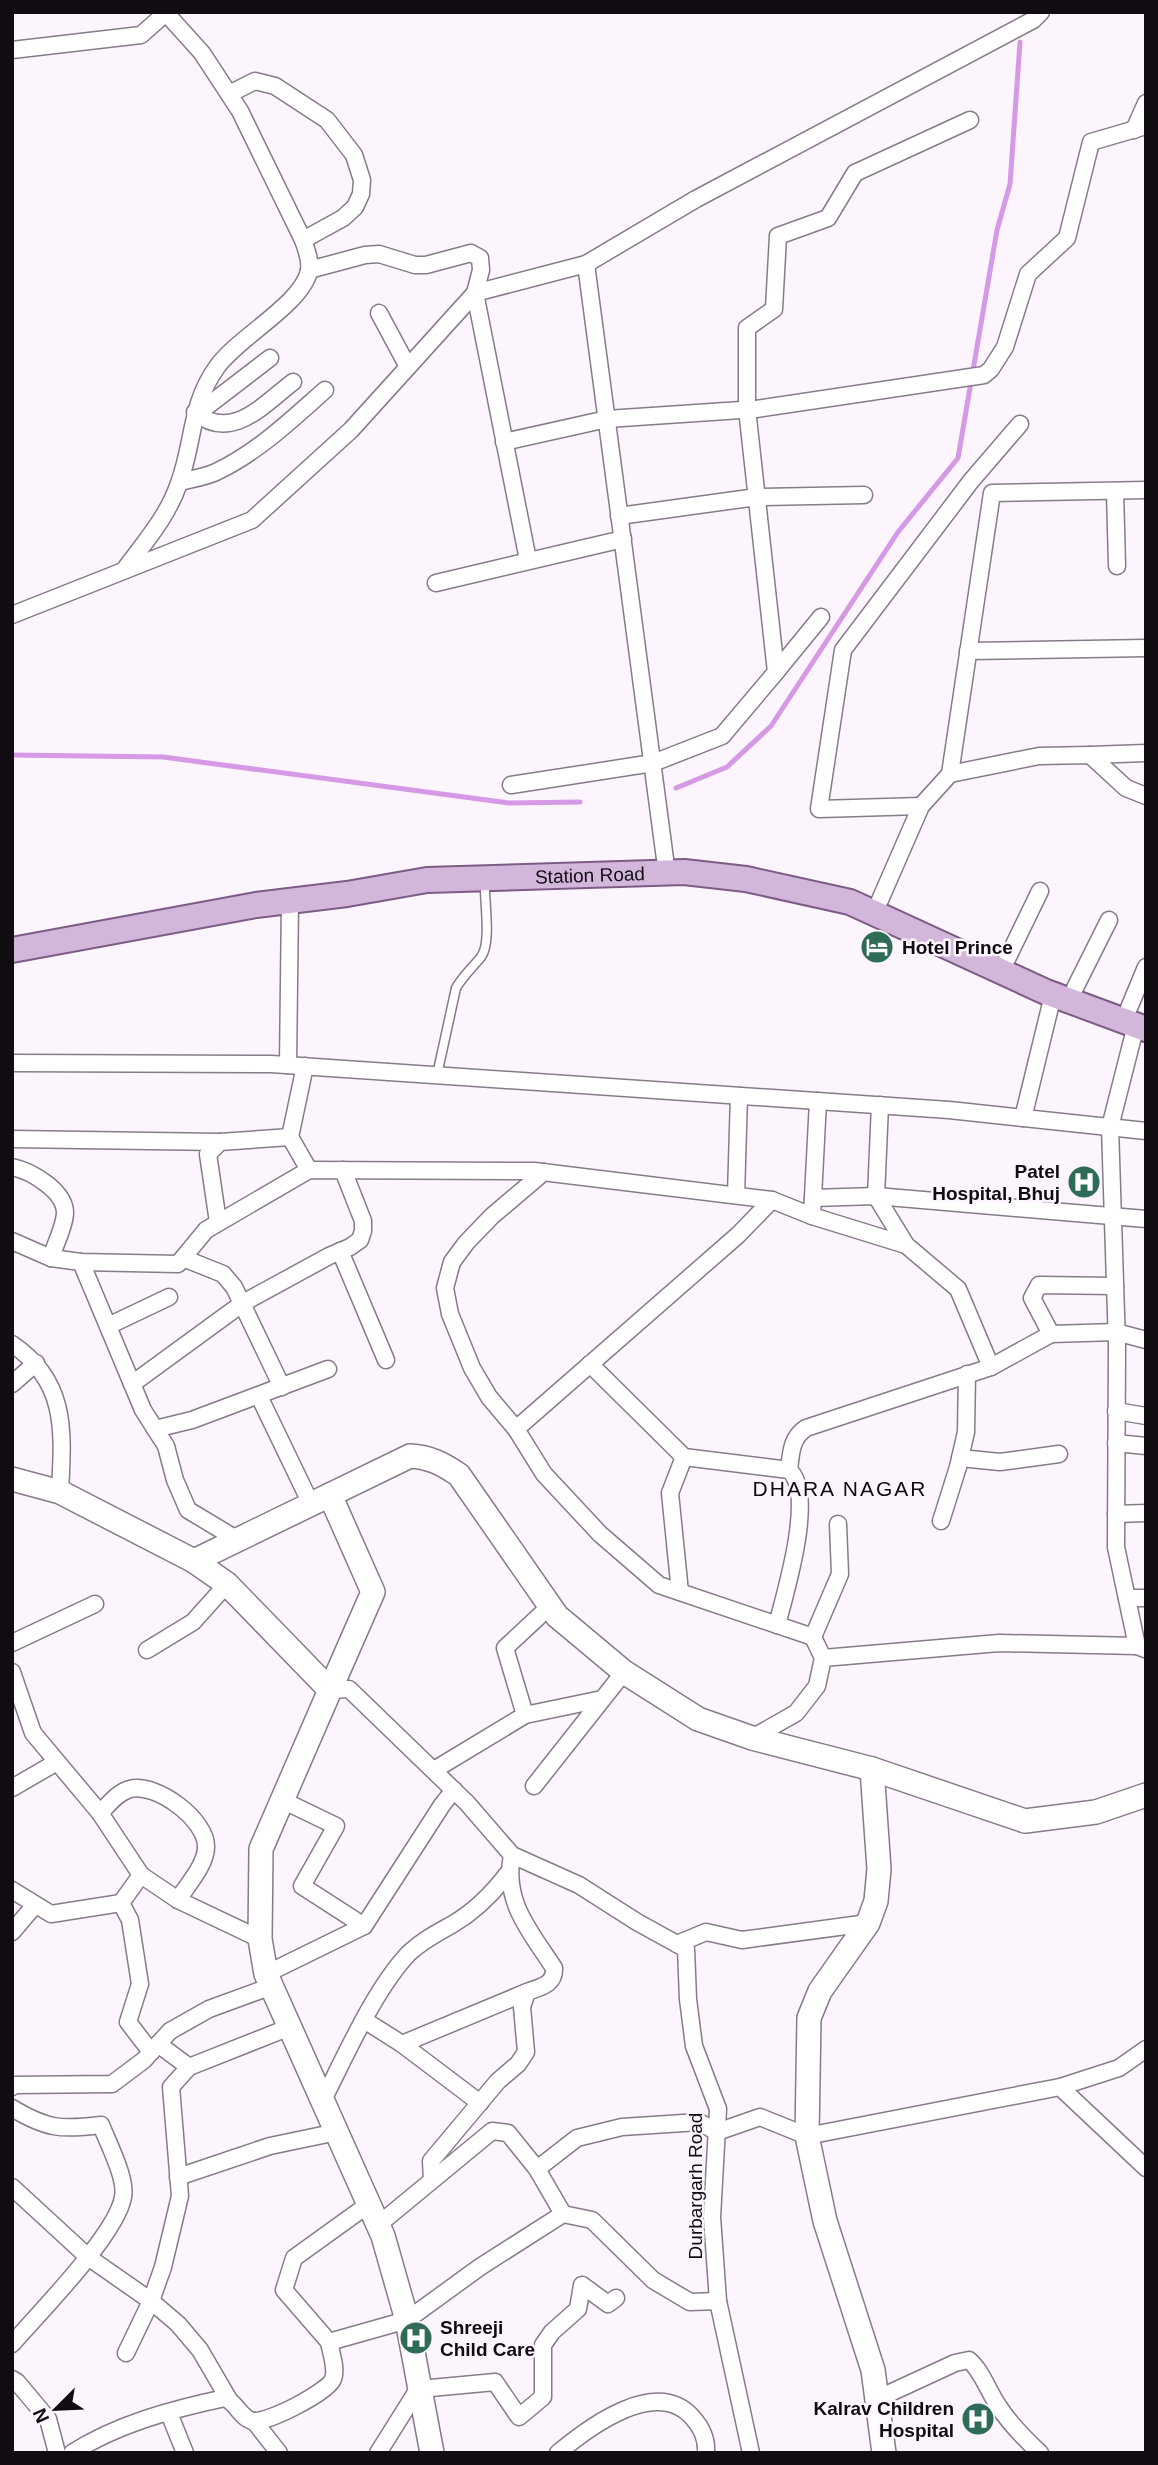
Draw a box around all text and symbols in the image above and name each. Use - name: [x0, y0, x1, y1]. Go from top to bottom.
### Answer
- street label: Station Road: [535, 863, 645, 887]
- hotel icon: Hotel Prince: [858, 928, 896, 966]
- place label: Hotel Prince: [902, 937, 1013, 958]
- place label: Patel Hospital, Bhuj: [932, 1161, 1060, 1204]
- hospital icon: Patel Hospital, Bhuj: [1065, 1163, 1103, 1201]
- district label: DHARA NAGAR: [753, 1477, 927, 1500]
- street label: Durbargarh Road: [685, 2113, 706, 2259]
- place label: Shreeji Child Care: [440, 2317, 535, 2360]
- hospital icon: Shreeji Child Care: [397, 2319, 435, 2357]
- north arrow: [21, 2374, 91, 2444]
- place label: Kalrav Children Hospital: [814, 2398, 954, 2441]
- hospital icon: Kalrav Children Hospital: [959, 2400, 997, 2438]
- text: N: [29, 2405, 53, 2426]

